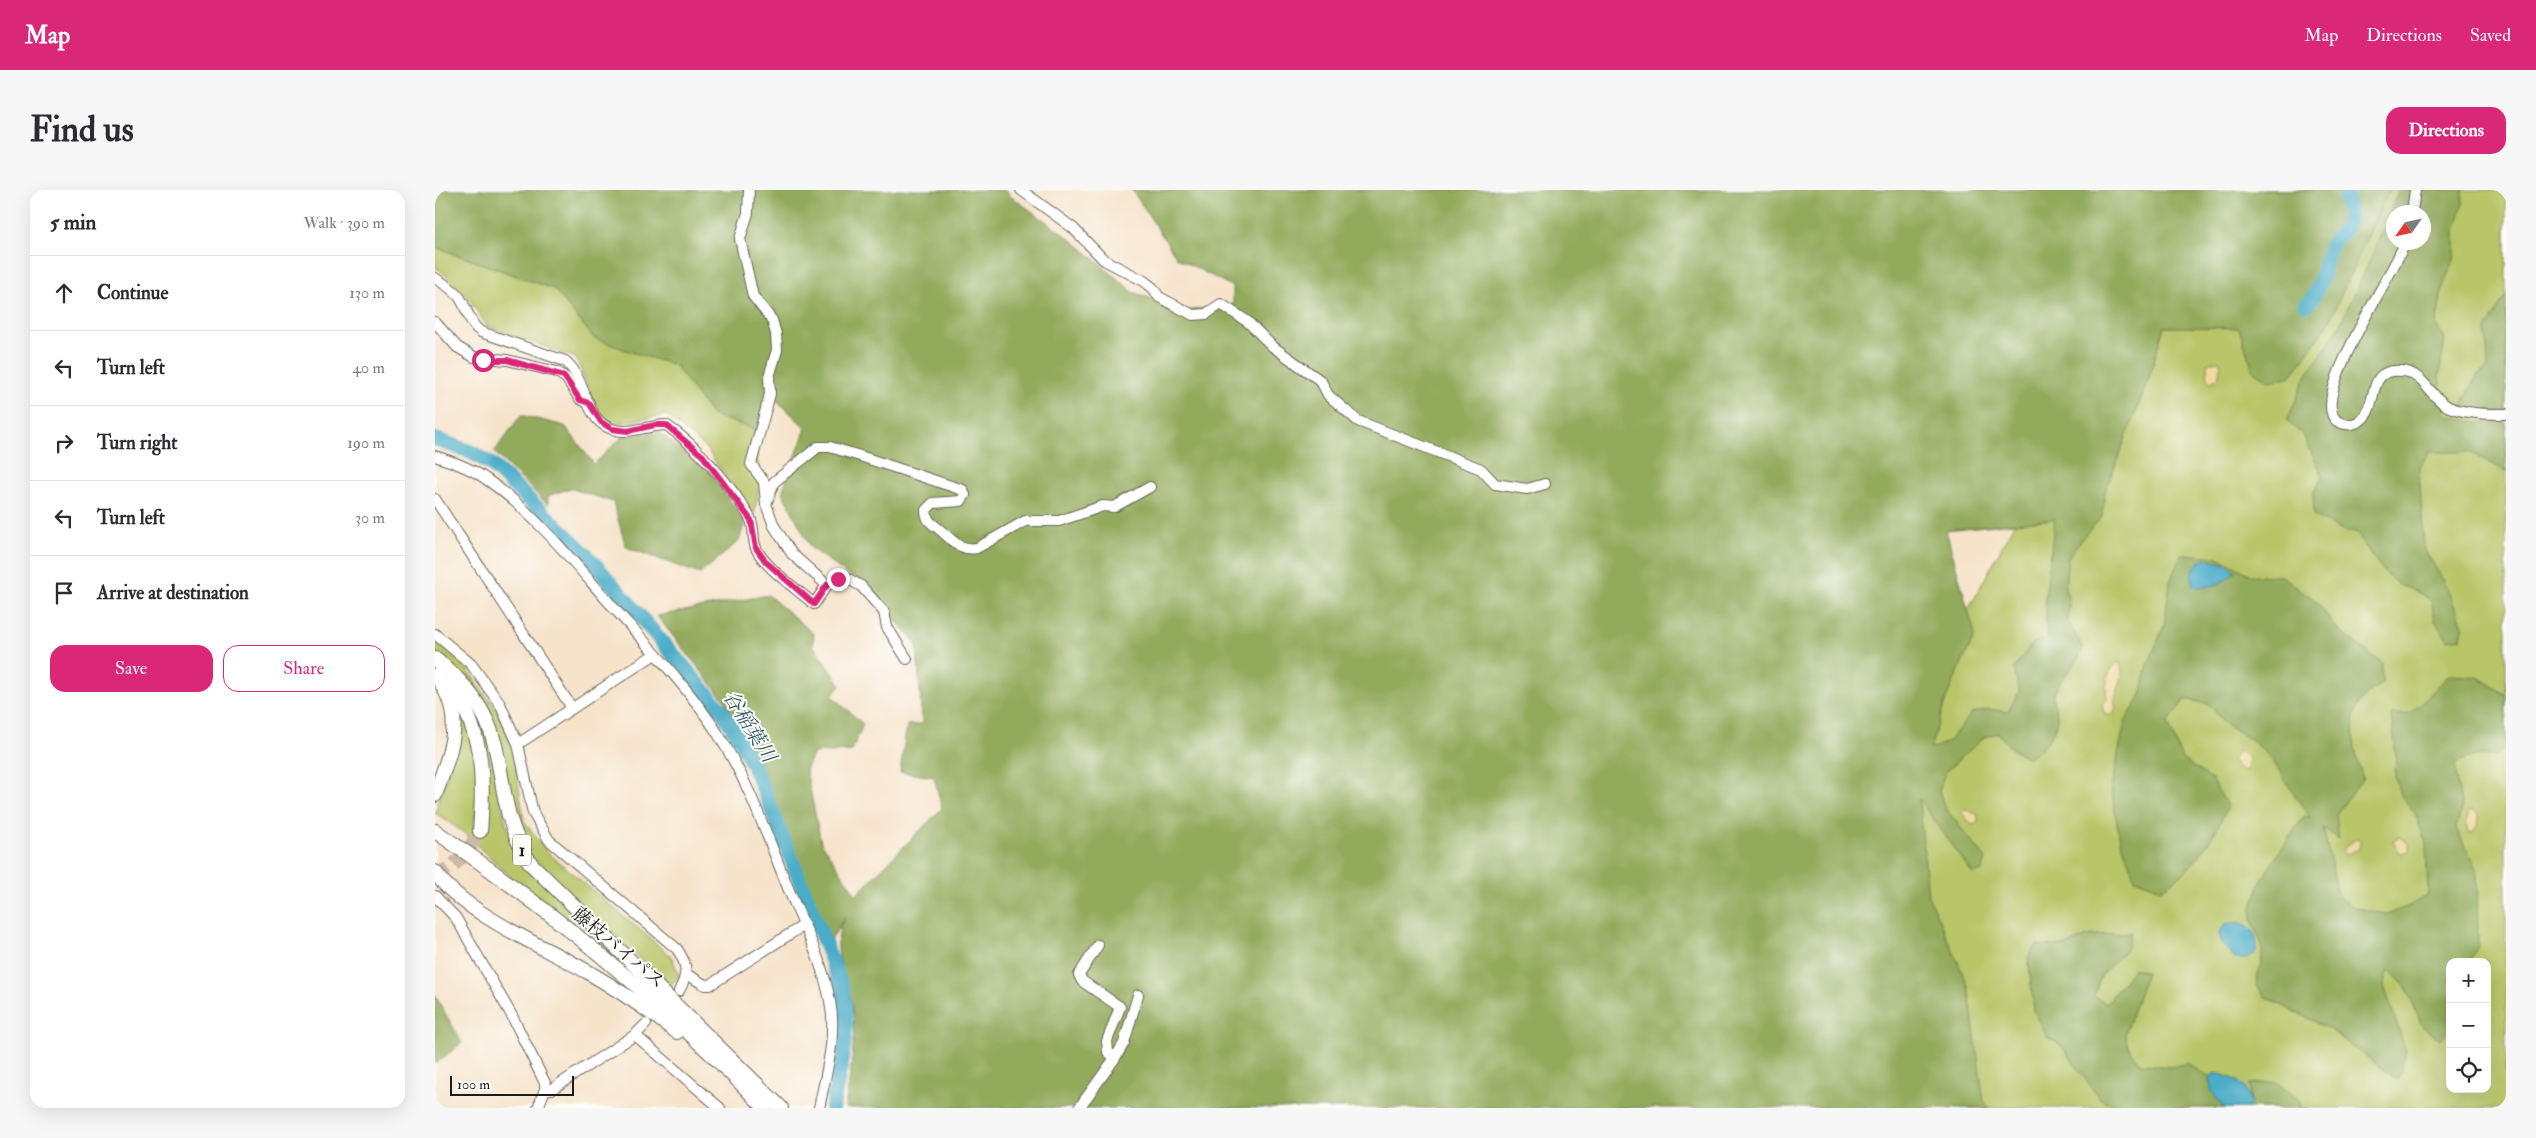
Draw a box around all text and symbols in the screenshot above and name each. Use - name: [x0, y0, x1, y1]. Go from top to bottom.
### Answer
- text: Map: [25, 20, 70, 51]
- text: Map: [2305, 24, 2338, 47]
- text: Directions: [2366, 24, 2442, 47]
- text: Saved: [2470, 24, 2511, 47]
- button: Directions: [2386, 107, 2506, 154]
- text: Find us: [30, 108, 134, 152]
- north arrow: [2386, 205, 2431, 250]
- text: 5 min: [50, 209, 96, 236]
- text: Walk · 390 m: [304, 213, 385, 233]
- icon: ahead: [50, 279, 78, 307]
- text: Continue: [97, 281, 168, 305]
- text: 130 m: [349, 283, 385, 303]
- route start: [472, 349, 495, 372]
- icon: left: [50, 354, 78, 382]
- text: Turn left: [97, 356, 165, 380]
- text: 40 m: [352, 358, 385, 378]
- icon: right: [50, 429, 78, 457]
- text: Turn right: [97, 431, 177, 455]
- text: 190 m: [347, 433, 385, 453]
- icon: left: [50, 504, 78, 532]
- text: Turn left: [97, 506, 165, 530]
- text: 30 m: [355, 508, 385, 528]
- route end: [827, 568, 850, 591]
- icon: arrive: [50, 579, 78, 607]
- text: Arrive at destination: [97, 581, 249, 605]
- button: Save: [50, 645, 213, 692]
- button: Share: [223, 645, 385, 692]
- water label: 谷稲葉川: [718, 686, 782, 769]
- road number: 1: [513, 834, 531, 866]
- street label: 藤枝バイパス: [567, 902, 670, 993]
- map controls: [2446, 958, 2491, 1093]
- button: +: [2446, 958, 2491, 1003]
- button: −: [2446, 1003, 2491, 1048]
- button: locate: [2446, 1048, 2491, 1093]
- scale bar: [450, 1073, 574, 1096]
- text: 100 m: [457, 1076, 490, 1093]

